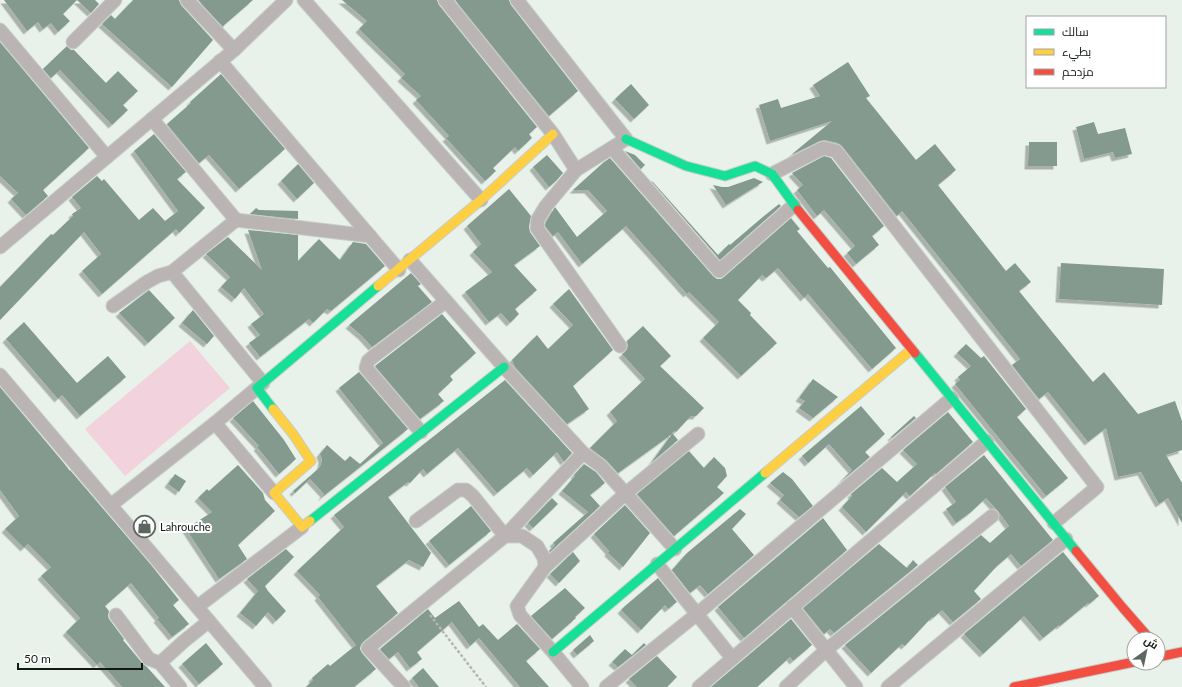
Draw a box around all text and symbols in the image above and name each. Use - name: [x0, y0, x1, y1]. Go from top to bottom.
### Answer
- legend: [1026, 16, 1166, 88]
- text: سالك: [1062, 24, 1089, 39]
- text: بطيء: [1062, 44, 1091, 62]
- text: مزدحم: [1062, 64, 1094, 80]
- shop icon: Lahrouche: [132, 513, 158, 539]
- place label: Lahrouche: [160, 520, 211, 533]
- north arrow: [1126, 631, 1166, 671]
- text: ش: [1142, 633, 1161, 652]
- scale bar: [18, 645, 142, 671]
- text: 50 m: [24, 651, 51, 666]

